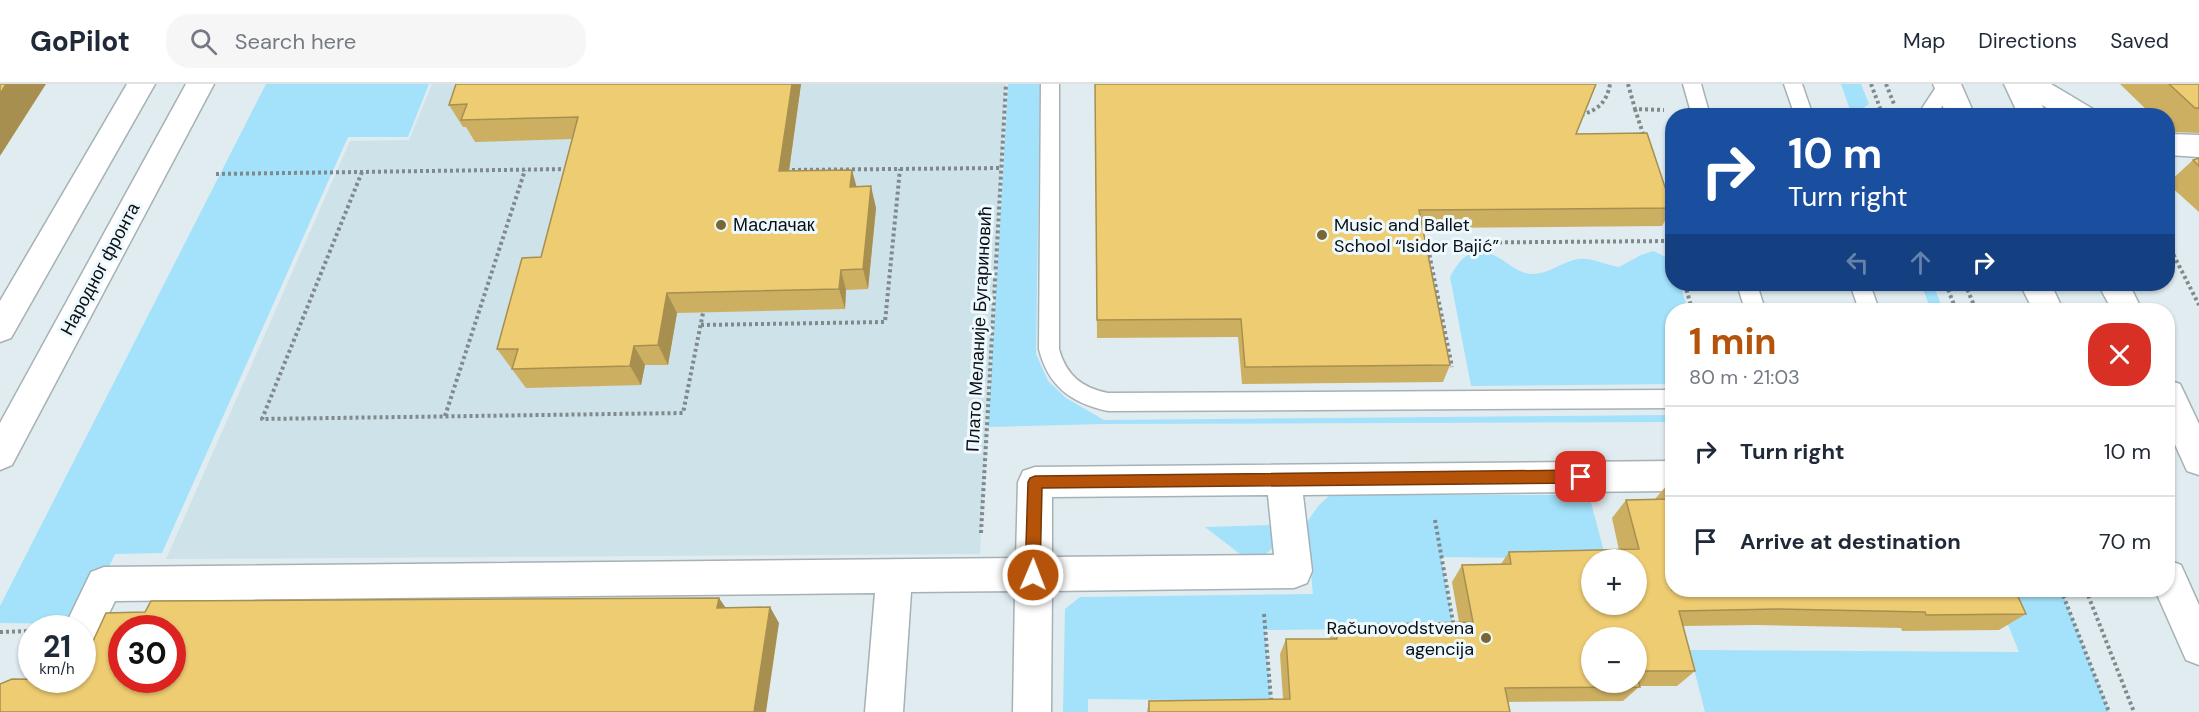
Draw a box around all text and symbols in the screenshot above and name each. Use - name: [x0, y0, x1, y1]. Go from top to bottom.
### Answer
- search box: [166, 14, 586, 68]
- text: GoPilot: [30, 23, 130, 60]
- icon: search: [187, 25, 220, 58]
- text: Search here: [235, 27, 356, 56]
- text: Map: [1903, 27, 1945, 55]
- text: Directions: [1978, 27, 2077, 55]
- text: Saved: [2110, 27, 2169, 55]
- text: 10 m: [1788, 126, 1882, 181]
- icon: right: [1689, 132, 1767, 210]
- text: Turn right: [1788, 179, 1908, 214]
- street label: Народног фронта: [55, 197, 146, 340]
- street label: Плато Меланије Бугариновић: [961, 206, 997, 452]
- place label: Маслачак: [733, 213, 815, 237]
- place label: Music and Ballet School “Isidor Bajić”: [1334, 213, 1499, 258]
- marker: Маслачак: [714, 218, 728, 232]
- marker: Music and Ballet School “Isidor Bajić”: [1315, 228, 1329, 242]
- icon: left: [1841, 246, 1874, 279]
- icon: ahead: [1904, 246, 1937, 279]
- icon: right: [1967, 246, 2000, 279]
- text: 1 min: [1689, 318, 1777, 365]
- button: close: [2088, 323, 2151, 386]
- text: 80 m · 21:03: [1689, 364, 1800, 390]
- icon: right: [1689, 435, 1722, 468]
- text: Turn right: [1740, 437, 1845, 466]
- text: 10 m: [2104, 437, 2151, 466]
- pin: [1555, 451, 1606, 502]
- icon: arrive: [1564, 460, 1597, 493]
- icon: arrive: [1689, 525, 1722, 558]
- text: Arrive at destination: [1740, 527, 1961, 556]
- text: 70 m: [2099, 527, 2151, 556]
- position arrow: [1001, 543, 1065, 607]
- map controls: [1581, 549, 1647, 693]
- button: +: [1581, 549, 1647, 615]
- speed limit sign: 30: [108, 615, 186, 693]
- place label: Računovodstvena agencija: [1327, 616, 1474, 661]
- text: 21: [43, 627, 71, 666]
- button: −: [1581, 627, 1647, 693]
- marker: Računovodstvena agencija: [1479, 631, 1493, 645]
- text: km/h: [39, 659, 75, 679]

